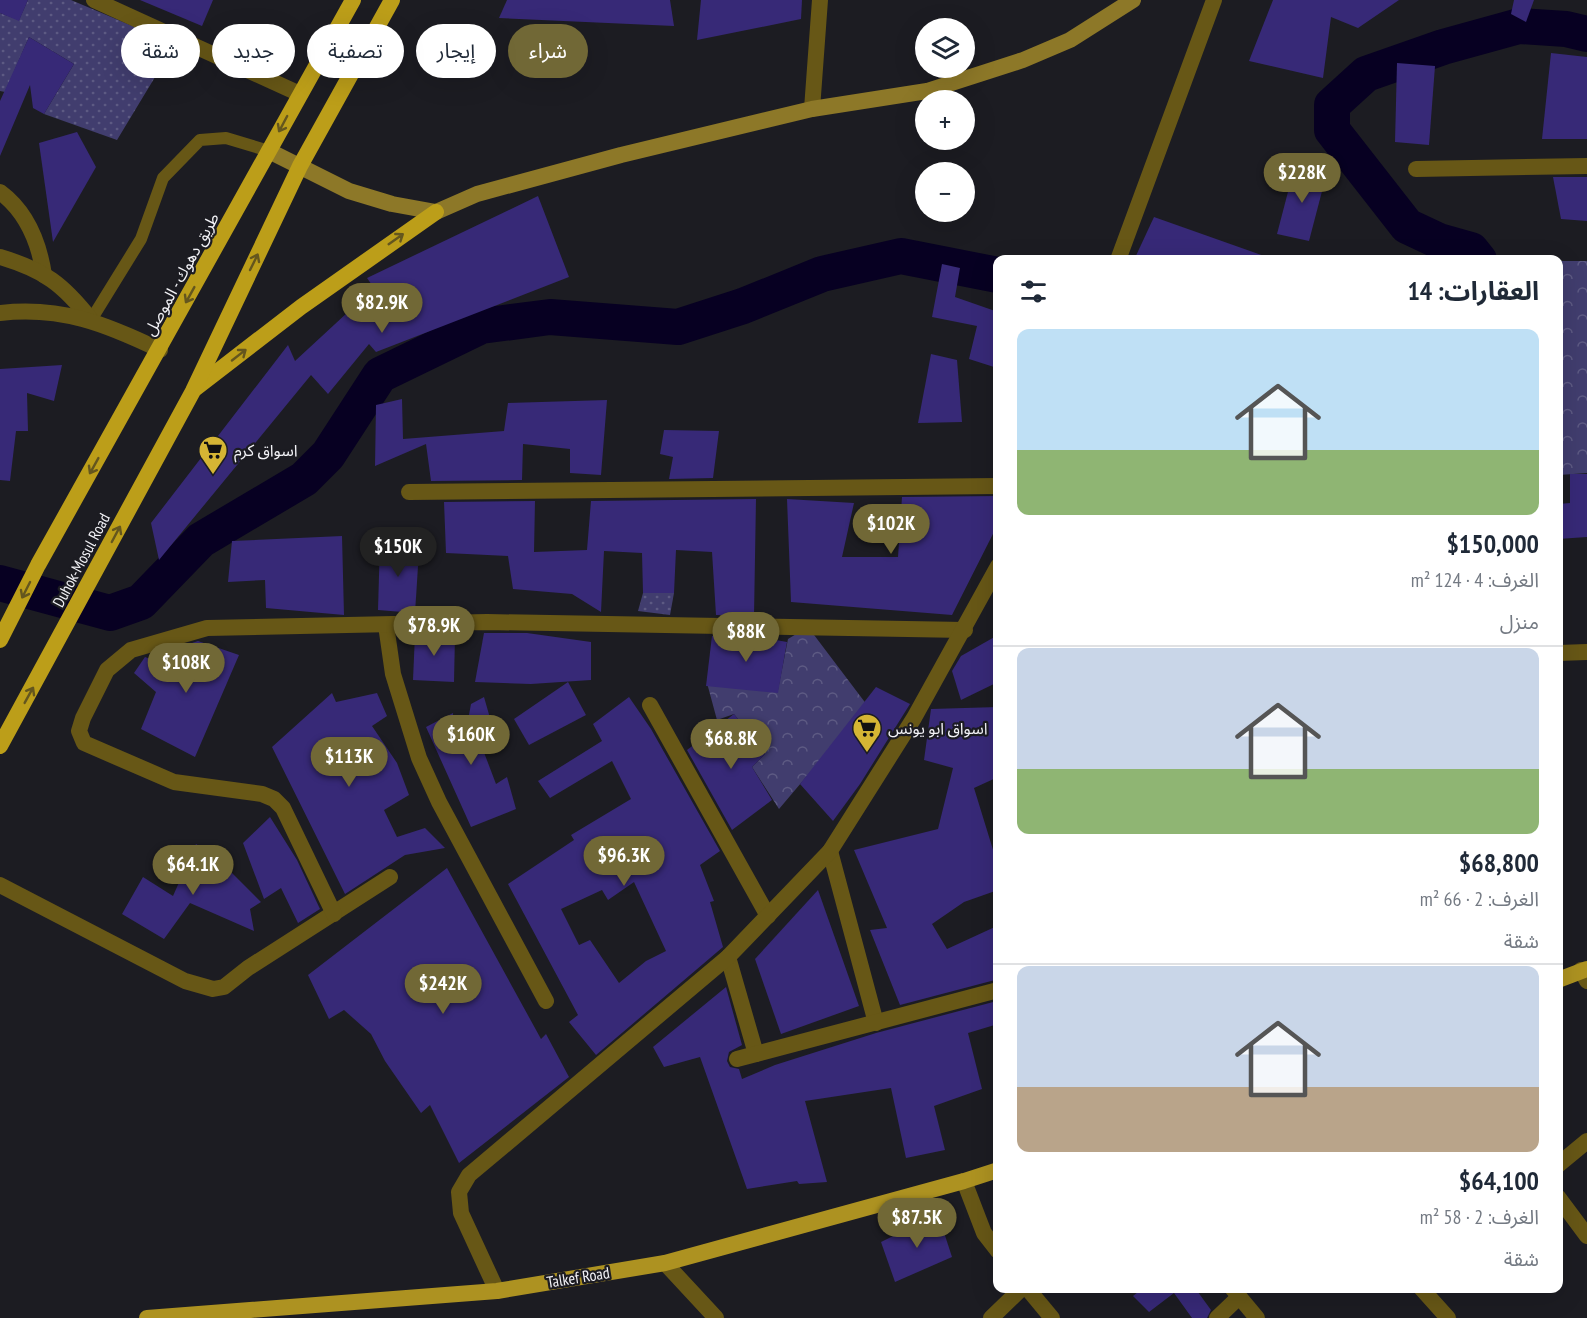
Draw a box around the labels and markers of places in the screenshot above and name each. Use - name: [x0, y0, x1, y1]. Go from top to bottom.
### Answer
- pin: $228K: [1260, 153, 1344, 204]
- pin: $82.9K: [333, 283, 431, 334]
- supermarket icon: اسواق كرم: [197, 434, 229, 476]
- place label: اسواق كرم: [234, 440, 298, 463]
- pin: $102K: [849, 504, 933, 555]
- pin: $150K: [356, 527, 440, 578]
- pin: $78.9K: [385, 606, 483, 657]
- pin: $88K: [710, 612, 782, 663]
- pin: $108K: [144, 643, 228, 694]
- supermarket icon: اسواق ابو يونس: [851, 712, 883, 754]
- pin: $160K: [429, 715, 513, 766]
- place label: اسواق ابو يونس: [888, 718, 988, 738]
- pin: $68.8K: [682, 719, 780, 770]
- pin: $113K: [307, 737, 391, 788]
- pin: $96.3K: [575, 836, 673, 887]
- pin: $64.1K: [144, 845, 242, 896]
- pin: $242K: [401, 964, 485, 1015]
- pin: $87.5K: [868, 1198, 966, 1249]

